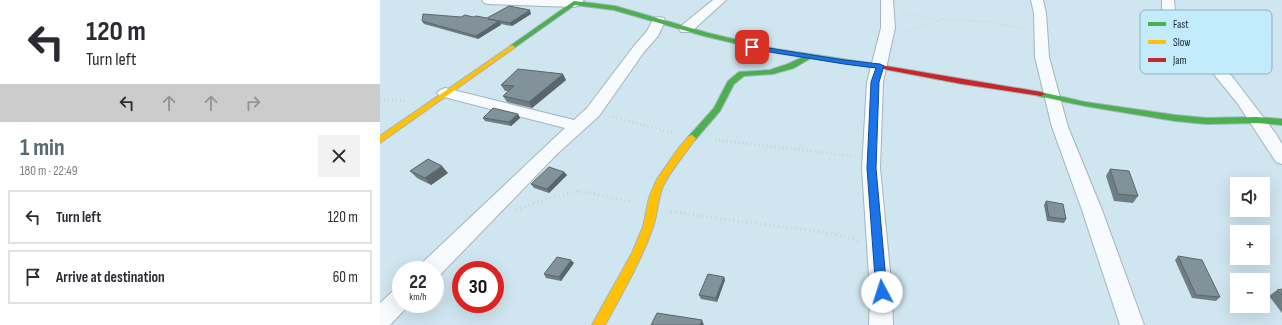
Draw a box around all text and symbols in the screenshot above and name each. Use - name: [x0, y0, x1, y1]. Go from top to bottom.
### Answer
- legend: [1140, 10, 1272, 74]
- text: 120 m: [86, 15, 146, 48]
- icon: left: [20, 16, 72, 68]
- text: Fast: [1173, 18, 1189, 31]
- pin: [735, 30, 769, 64]
- icon: arrive: [741, 36, 763, 58]
- text: Slow: [1173, 36, 1190, 49]
- text: Turn left: [86, 49, 137, 70]
- text: Jam: [1172, 54, 1187, 67]
- icon: left: [116, 92, 138, 114]
- icon: ahead: [158, 92, 180, 114]
- icon: ahead: [200, 92, 222, 114]
- icon: right: [242, 92, 264, 114]
- text: 1 min: [20, 133, 65, 162]
- button: close: [318, 135, 360, 177]
- text: 180 m · 22:49: [20, 163, 78, 179]
- map controls: [1230, 177, 1270, 313]
- button: sound: [1230, 177, 1270, 217]
- icon: left: [22, 206, 44, 228]
- text: Turn left: [56, 208, 101, 227]
- text: 120 m: [328, 208, 358, 227]
- button: +: [1230, 225, 1270, 265]
- speed limit sign: 30: [452, 261, 504, 313]
- icon: arrive: [22, 266, 44, 288]
- text: Arrive at destination: [56, 268, 165, 287]
- text: 60 m: [333, 268, 358, 287]
- text: 22: [409, 270, 427, 294]
- position arrow: [861, 271, 903, 313]
- button: −: [1230, 273, 1270, 313]
- text: km/h: [409, 291, 427, 303]

